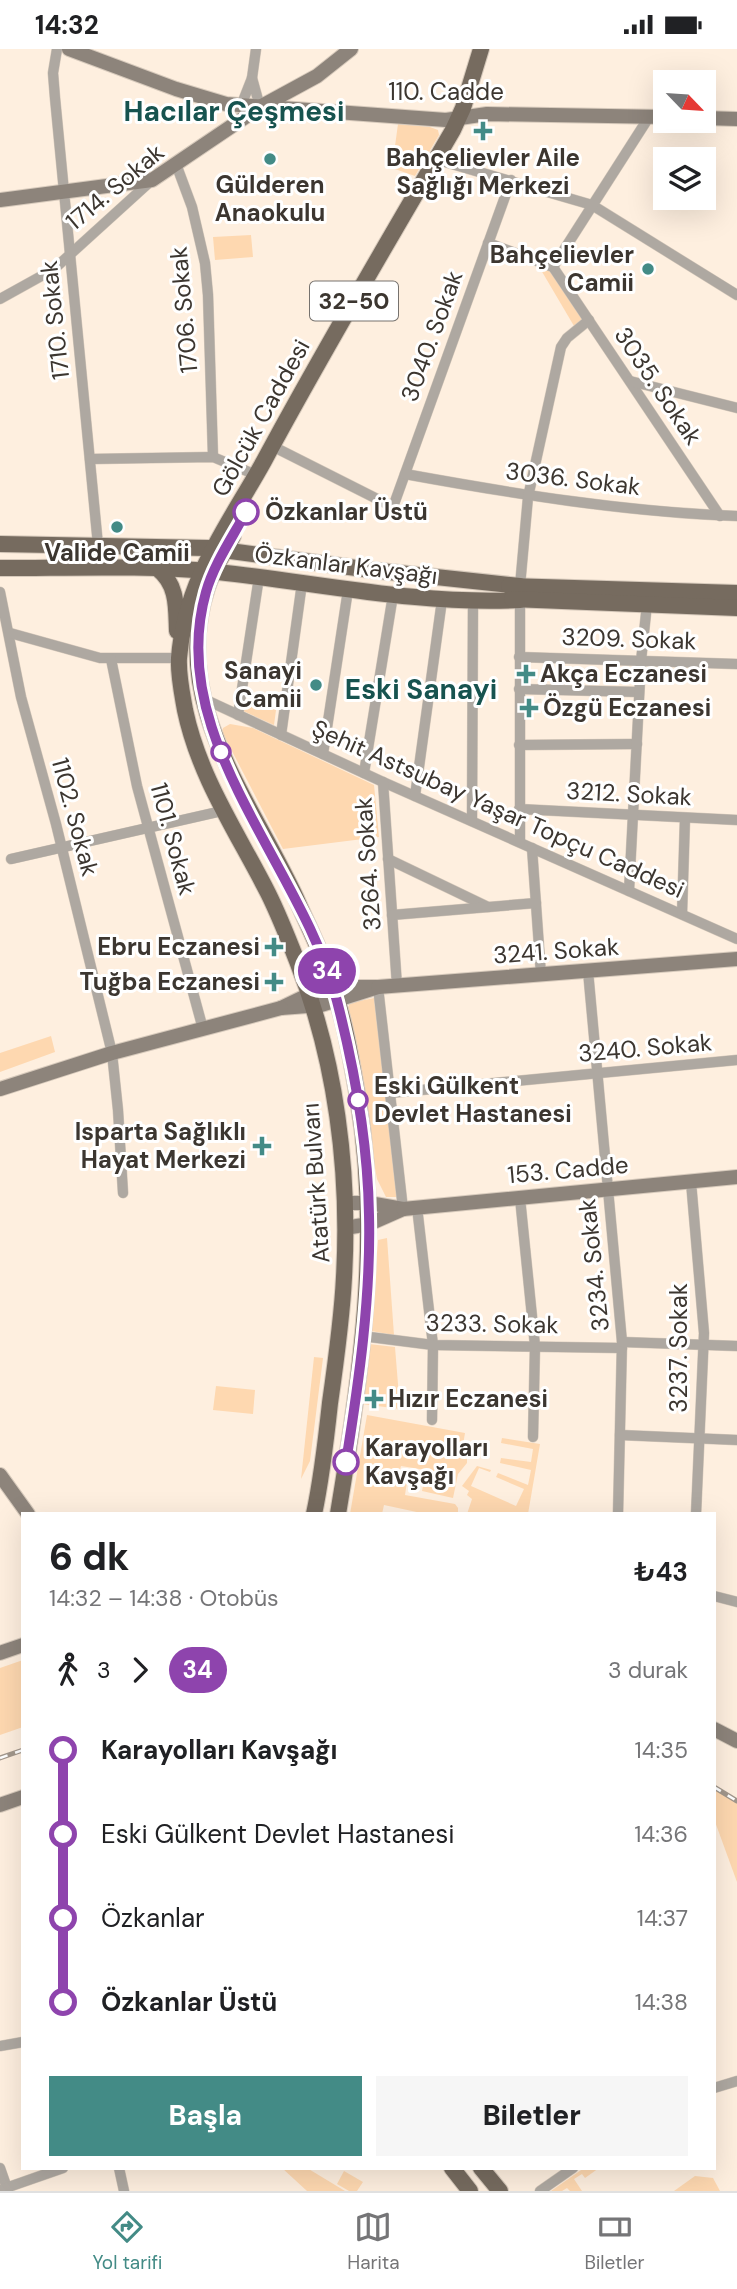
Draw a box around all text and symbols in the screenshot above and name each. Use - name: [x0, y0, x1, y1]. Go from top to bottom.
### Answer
- text: 14:32: [35, 8, 99, 42]
- north arrow: [653, 70, 716, 133]
- map controls: [653, 70, 716, 210]
- street label: 110. Cadde: [388, 76, 504, 107]
- district label: Hacılar Çeşmesi: [124, 93, 344, 130]
- marker: Bahçelievler Aile Sağlığı Merkezi: [473, 121, 493, 141]
- street label: 1714. Sokak: [59, 137, 170, 237]
- place label: Bahçelievler Aile Sağlığı Merkezi: [386, 142, 580, 201]
- button: layers: [653, 147, 716, 210]
- marker: Gülderen Anaokulu: [262, 151, 278, 167]
- place label: Gülderen Anaokulu: [215, 169, 325, 228]
- place label: Bahçelievler Camii: [490, 239, 634, 298]
- street label: 1706. Sokak: [163, 245, 204, 375]
- street label: 1710. Sokak: [33, 259, 76, 381]
- marker: Bahçelievler Camii: [640, 261, 656, 277]
- street label: 3040. Sokak: [394, 266, 470, 406]
- road number: 32-50: [310, 281, 398, 321]
- street label: 3035. Sokak: [608, 321, 709, 451]
- street label: Gölcük Caddesi: [205, 334, 317, 502]
- street label: 3036. Sokak: [504, 455, 642, 502]
- place label: Özkanlar Üstü: [265, 496, 428, 527]
- marker: Özkanlar Üstü: [233, 499, 259, 525]
- marker: Valide Camii: [109, 519, 125, 535]
- place label: Valide Camii: [44, 537, 190, 568]
- street label: Özkanlar Kavşağı: [253, 538, 439, 591]
- street label: 3209. Sokak: [561, 621, 697, 656]
- place label: Sanayi Camii: [224, 655, 302, 714]
- place label: Akça Eczanesi: [540, 658, 707, 689]
- marker: Akça Eczanesi: [518, 666, 534, 682]
- district label: Eski Sanayi: [345, 671, 497, 708]
- marker: Sanayi Camii: [308, 677, 324, 693]
- place label: Özgü Eczanesi: [543, 692, 711, 723]
- marker: Özgü Eczanesi: [521, 700, 537, 716]
- street label: Şehit Astsubay Yaşar Topçu Caddesi: [307, 712, 689, 905]
- unlabelled marker: [211, 742, 231, 762]
- street label: 1102. Sokak: [45, 754, 106, 880]
- street label: 3212. Sokak: [565, 775, 693, 812]
- street label: 1101. Sokak: [144, 779, 203, 899]
- street label: 3264. Sokak: [347, 796, 388, 932]
- place label: Ebru Eczanesi: [97, 931, 260, 962]
- street label: 3241. Sokak: [492, 931, 620, 970]
- marker: Ebru Eczanesi: [266, 939, 282, 955]
- line badge: 34: [296, 948, 358, 994]
- text: 34: [312, 955, 342, 986]
- place label: Tuğba Eczanesi: [80, 966, 260, 997]
- marker: Tuğba Eczanesi: [266, 974, 282, 990]
- street label: 3240. Sokak: [577, 1026, 713, 1069]
- place label: Eski Gülkent Devlet Hastanesi: [374, 1070, 572, 1129]
- marker: Eski Gülkent Devlet Hastanesi: [348, 1090, 368, 1110]
- street label: Atatürk Bulvarı: [294, 1102, 337, 1264]
- place label: Isparta Sağlıklı Hayat Merkezi: [75, 1116, 246, 1175]
- marker: Isparta Sağlıklı Hayat Merkezi: [252, 1136, 272, 1156]
- street label: 153. Cadde: [506, 1149, 630, 1190]
- street label: 3234. Sokak: [571, 1197, 616, 1333]
- street label: 3237. Sokak: [663, 1283, 694, 1413]
- street label: 3233. Sokak: [425, 1307, 559, 1340]
- place label: Hızır Eczanesi: [388, 1383, 548, 1414]
- marker: Hızır Eczanesi: [366, 1391, 382, 1407]
- place label: Karayolları Kavşağı: [365, 1432, 489, 1491]
- marker: Karayolları Kavşağı: [333, 1449, 359, 1475]
- text: 6 dk: [49, 1532, 129, 1582]
- text: ₺43: [634, 1555, 688, 1589]
- text: 14:32 – 14:38 · Otobüs: [49, 1583, 279, 1613]
- icon: walk: [49, 1651, 87, 1689]
- icon: forward: [121, 1651, 159, 1689]
- text: 34: [183, 1654, 213, 1685]
- text: 3: [97, 1655, 111, 1685]
- text: 3 durak: [608, 1655, 688, 1685]
- text: Karayolları Kavşağı: [101, 1733, 338, 1767]
- text: 14:35: [635, 1735, 688, 1765]
- text: Eski Gülkent Devlet Hastanesi: [101, 1817, 454, 1851]
- text: 14:36: [634, 1819, 688, 1849]
- text: Özkanlar: [101, 1901, 205, 1935]
- text: 14:37: [637, 1903, 688, 1933]
- text: Özkanlar Üstü: [101, 1985, 277, 2019]
- text: 14:38: [635, 1987, 688, 2017]
- button: Başla: [49, 2076, 362, 2156]
- button: Biletler: [376, 2076, 688, 2156]
- tab: Yol tarifi: [93, 2208, 162, 2275]
- tab: Harita: [347, 2208, 400, 2275]
- tab: Biletler: [585, 2208, 644, 2275]

